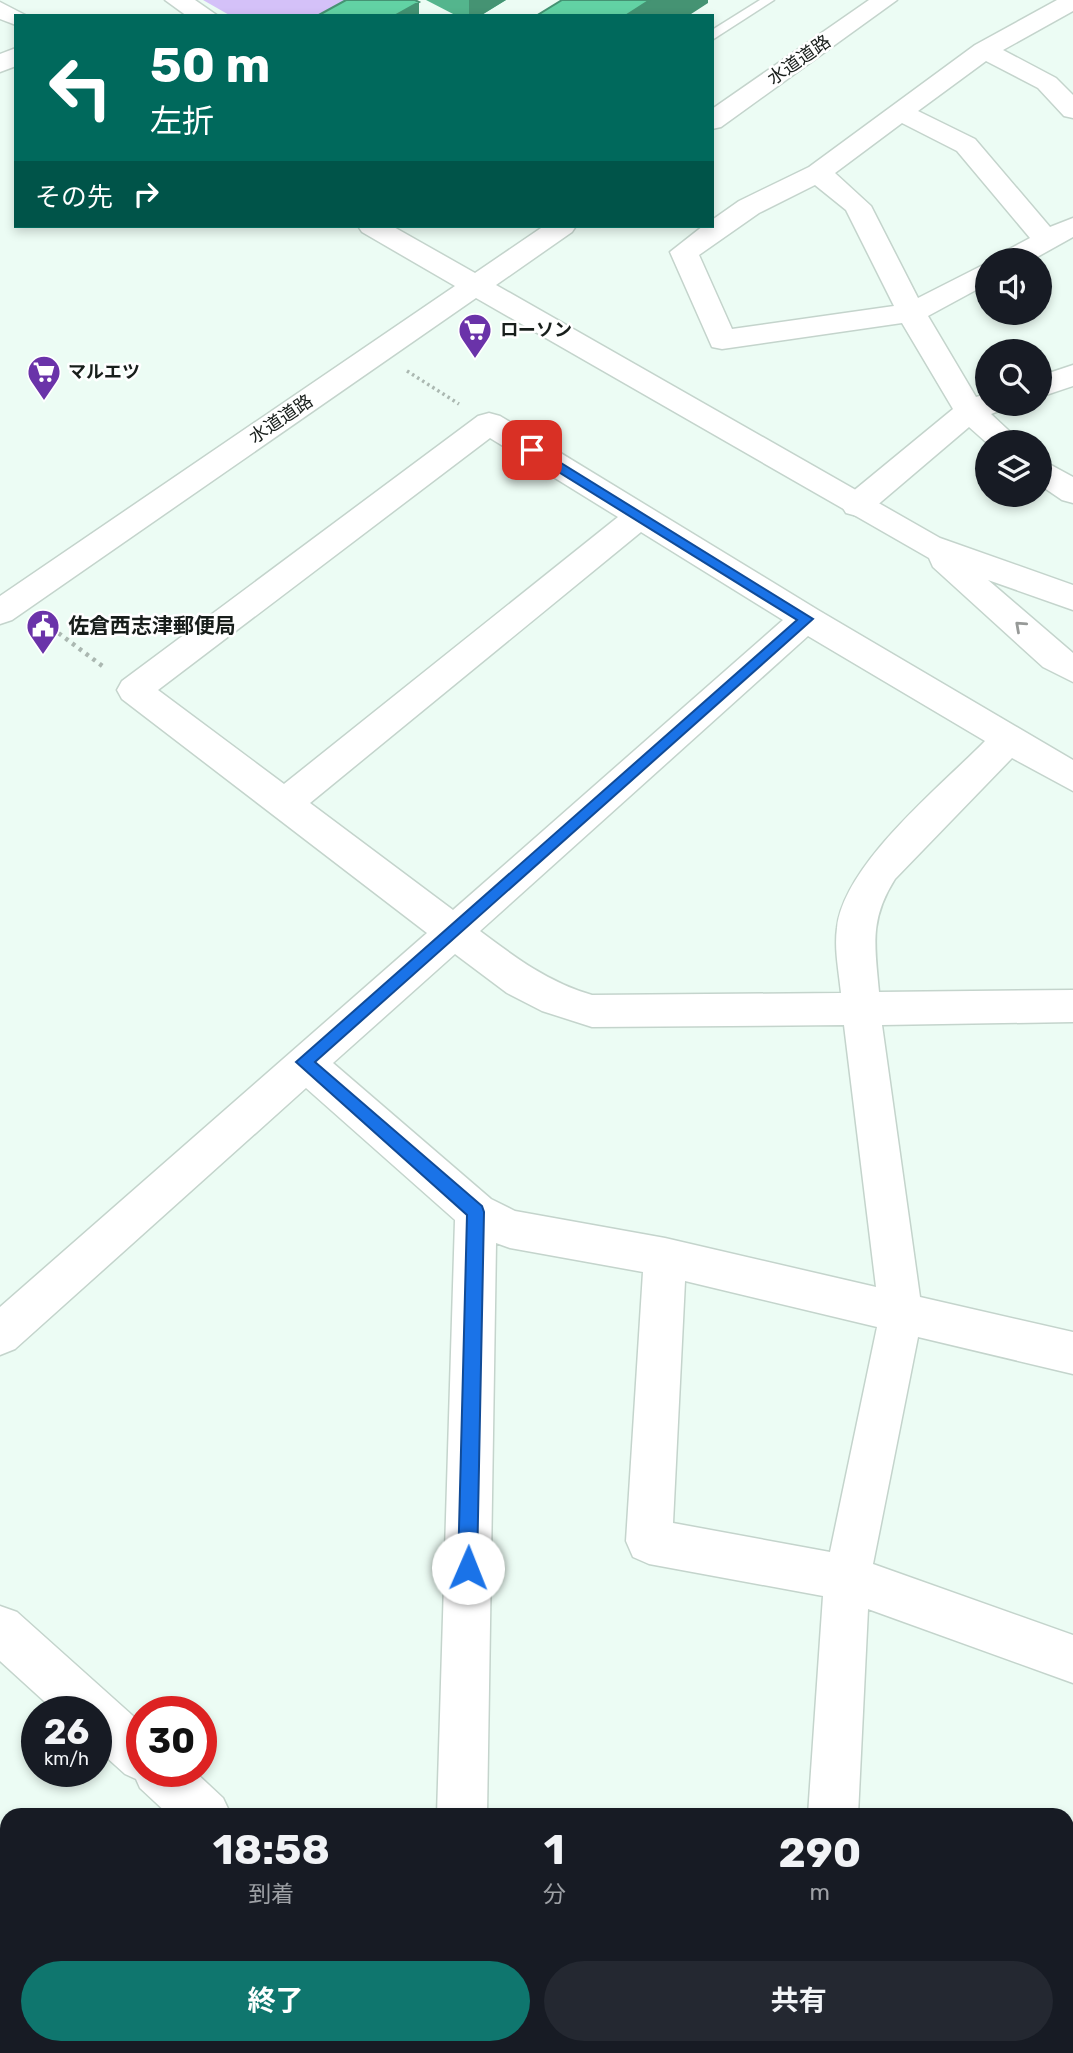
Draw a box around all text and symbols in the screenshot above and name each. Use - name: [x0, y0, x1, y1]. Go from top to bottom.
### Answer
- street label: 水道道路: [763, 30, 835, 90]
- text: 50 m: [150, 36, 270, 94]
- icon: left: [35, 42, 126, 133]
- text: 左折: [150, 102, 214, 140]
- icon: right: [127, 175, 165, 213]
- text: その先: [35, 182, 113, 213]
- map controls: [975, 248, 1052, 507]
- button: sound: [975, 248, 1052, 325]
- supermarket icon: ローソン: [456, 311, 494, 360]
- place label: ローソン: [500, 319, 572, 341]
- button: search: [975, 339, 1052, 416]
- supermarket icon: マルエツ: [25, 353, 63, 402]
- place label: マルエツ: [68, 361, 140, 383]
- street label: 水道道路: [245, 390, 317, 448]
- pin: [502, 420, 562, 480]
- button: layers: [975, 430, 1052, 507]
- icon: arrive: [513, 431, 551, 469]
- public building icon: 佐倉西志津郵便局: [24, 607, 62, 656]
- place label: 佐倉西志津郵便局: [68, 613, 236, 638]
- one-way arrow: [1015, 622, 1028, 635]
- position arrow: [431, 1531, 505, 1605]
- speed limit sign: 30: [126, 1696, 217, 1787]
- text: 26: [44, 1711, 89, 1753]
- text: km/h: [44, 1748, 89, 1770]
- text: 18:58: [213, 1825, 330, 1875]
- text: 1: [544, 1825, 565, 1875]
- text: 290: [778, 1828, 861, 1878]
- text: m: [810, 1878, 830, 1906]
- text: 到着: [248, 1880, 294, 1908]
- text: 分: [543, 1880, 566, 1908]
- button: 終了: [21, 1961, 530, 2041]
- button: 共有: [544, 1961, 1053, 2041]

